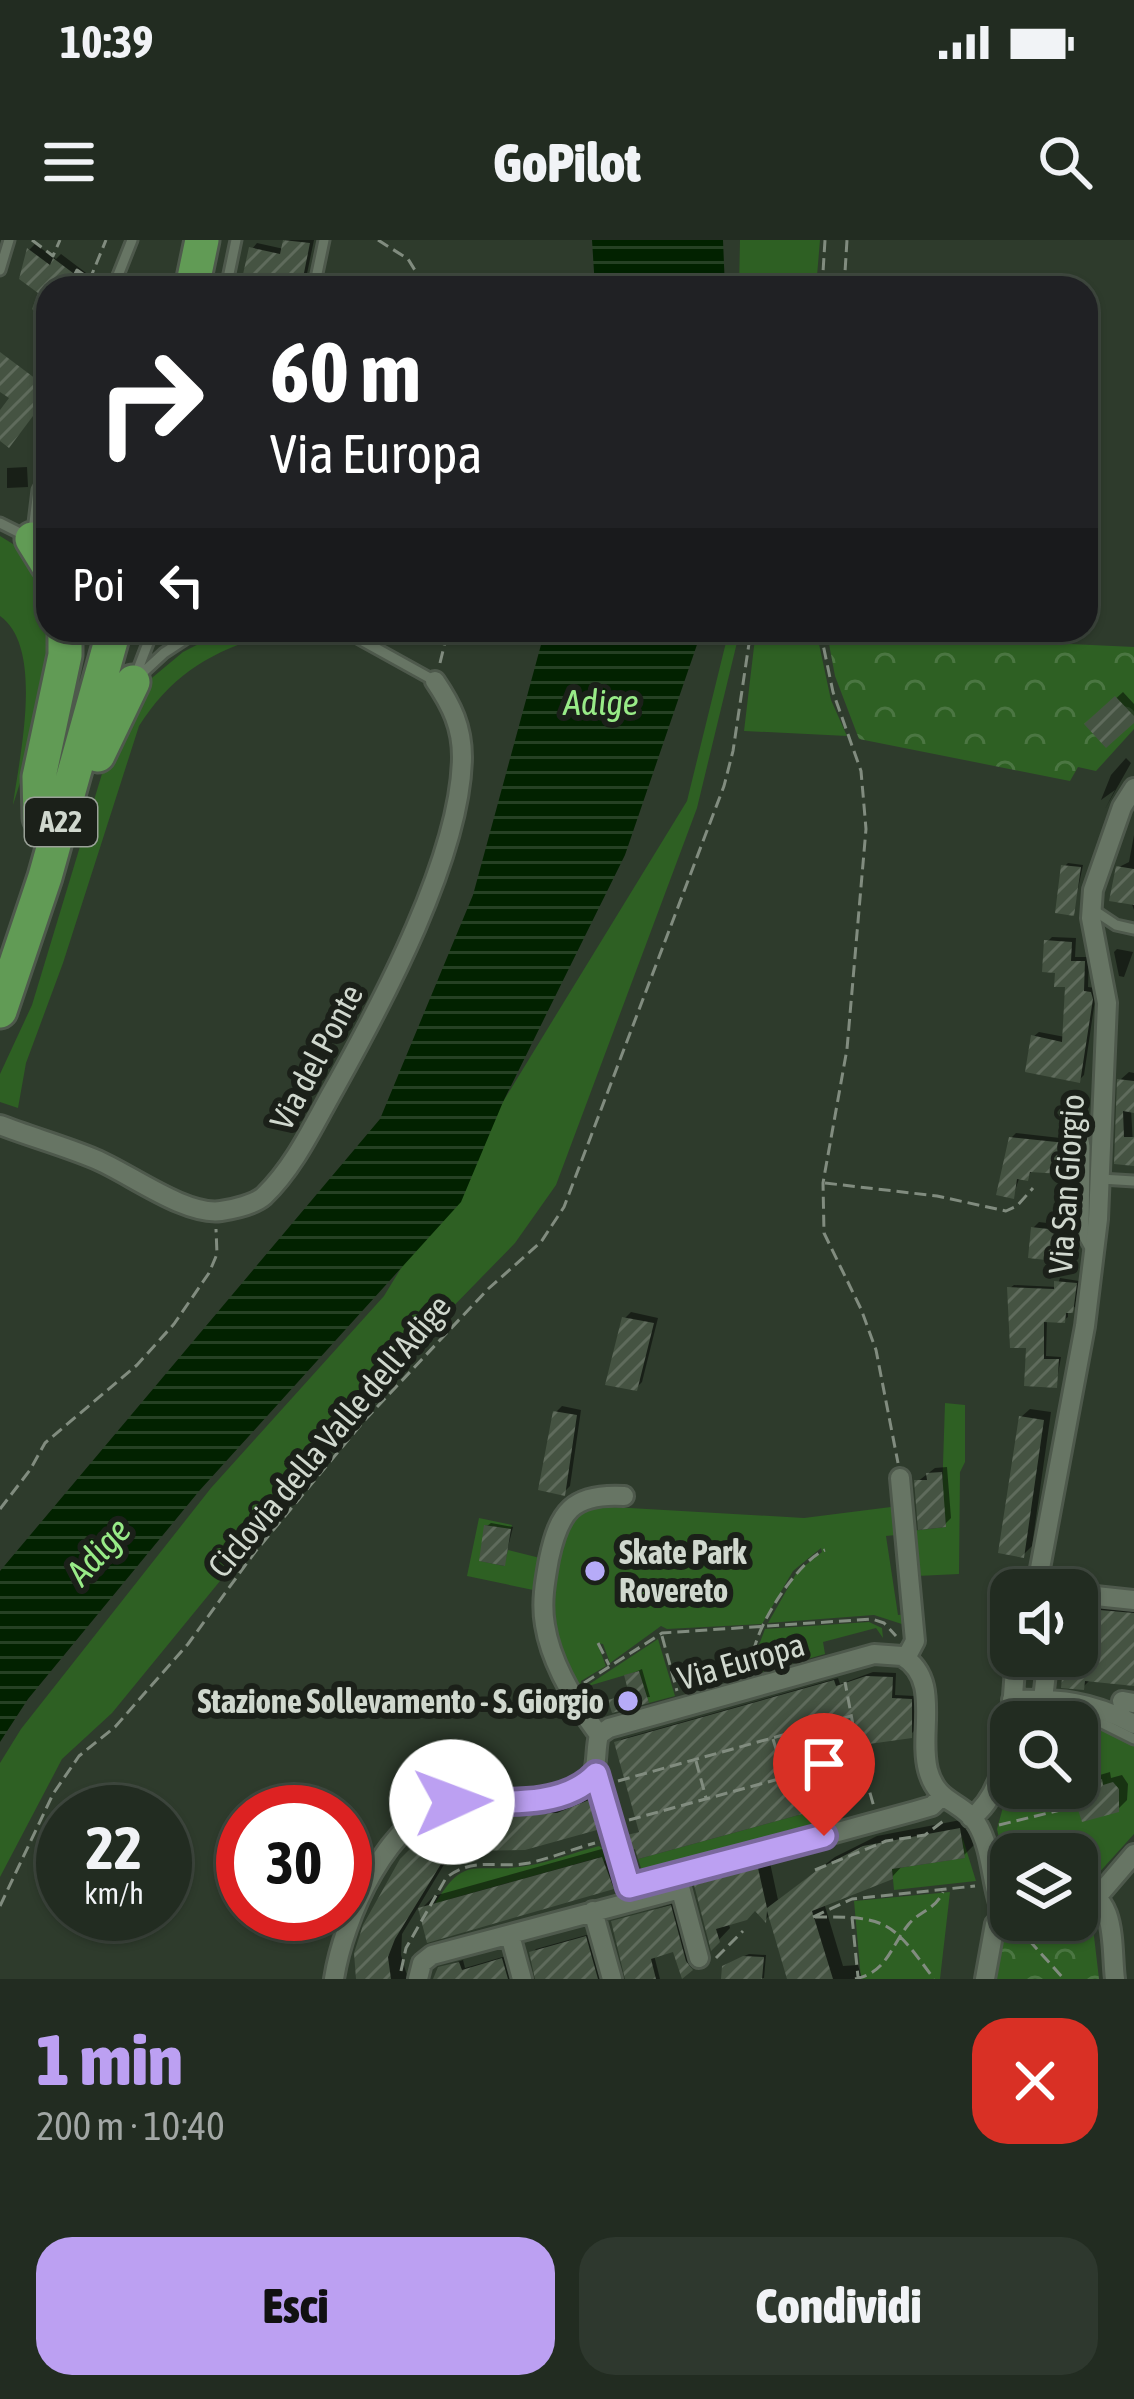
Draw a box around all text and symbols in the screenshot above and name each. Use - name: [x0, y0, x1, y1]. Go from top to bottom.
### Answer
- text: 10:39: [60, 16, 154, 68]
- icon: menu: [36, 129, 102, 195]
- icon: search: [1032, 129, 1098, 195]
- text: GoPilot: [493, 132, 641, 193]
- icon: right: [72, 324, 228, 480]
- text: 60 m: [270, 324, 421, 420]
- text: Via Europa: [270, 423, 483, 484]
- icon: left: [149, 552, 215, 618]
- text: Poi: [72, 559, 125, 611]
- water label: Adige: [562, 681, 639, 723]
- road number: A22: [25, 798, 97, 846]
- street label: Via del Ponte: [262, 978, 370, 1136]
- street label: Via San Giorgio: [1041, 1093, 1091, 1275]
- street label: Ciclovia della Valle dell'Adige: [200, 1287, 458, 1585]
- water label: Adige: [56, 1509, 139, 1594]
- place label: Skate Park Rovereto: [619, 1533, 747, 1609]
- marker: Skate Park Rovereto: [582, 1558, 608, 1584]
- map controls: [990, 1569, 1098, 1941]
- button: sound: [990, 1569, 1098, 1677]
- street label: Via Europa: [673, 1625, 809, 1697]
- place label: Stazione Sollevamento - S. Giorgio: [197, 1682, 604, 1720]
- marker: Stazione Sollevamento - S. Giorgio: [615, 1688, 641, 1714]
- button: search: [990, 1701, 1098, 1809]
- pin: [773, 1713, 875, 1836]
- icon: arrive: [791, 1731, 857, 1797]
- position arrow: [389, 1739, 515, 1865]
- speed limit sign: 30: [216, 1785, 372, 1941]
- text: 22: [86, 1813, 142, 1882]
- button: layers: [990, 1833, 1098, 1941]
- text: km/h: [84, 1876, 144, 1910]
- text: 1 min: [36, 2018, 183, 2100]
- button: close: [972, 2018, 1098, 2144]
- text: 200 m · 10:40: [36, 2104, 225, 2148]
- button: Esci: [36, 2237, 555, 2375]
- button: Condividi: [579, 2237, 1098, 2375]

